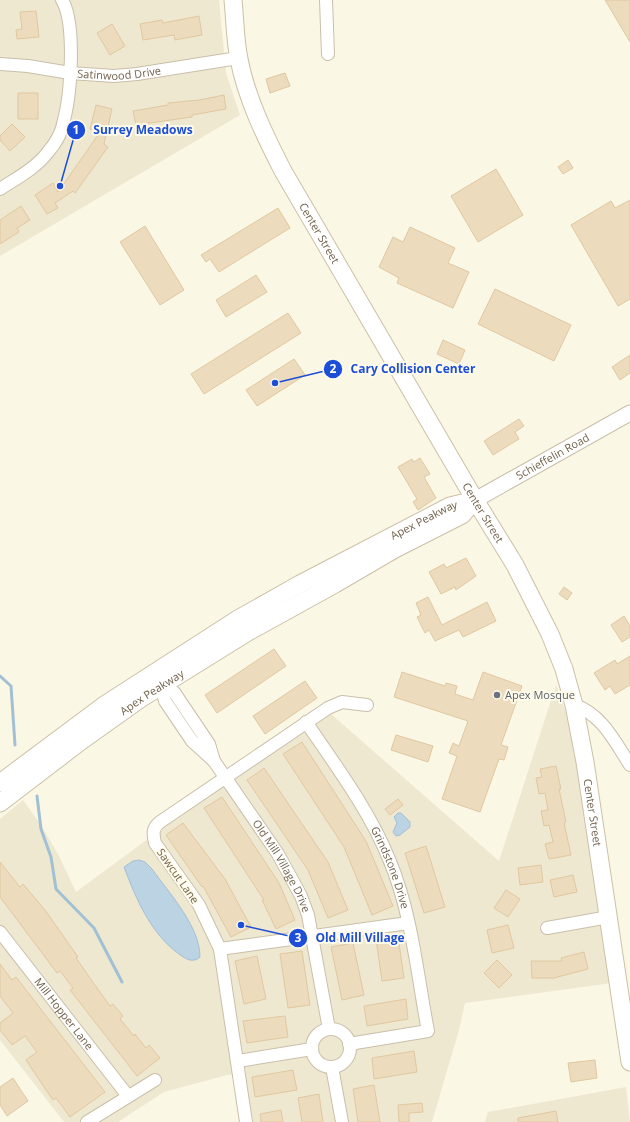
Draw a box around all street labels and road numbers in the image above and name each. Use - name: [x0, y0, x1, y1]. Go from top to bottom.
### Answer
- street label: Satinwood Drive: [77, 62, 162, 83]
- street label: Center Street: [296, 200, 343, 266]
- street label: Schieffelin Road: [513, 429, 592, 483]
- street label: Center Street: [459, 480, 508, 546]
- street label: Apex Peakway: [388, 496, 459, 543]
- street label: Apex Peakway: [117, 665, 187, 718]
- street label: Center Street: [581, 778, 606, 847]
- street label: Old Mill Village Drive: [249, 816, 314, 914]
- street label: Grindstone Drive: [368, 824, 413, 910]
- street label: Sawcut Lane: [154, 845, 203, 906]
- street label: Mill Hopper Lane: [31, 974, 97, 1053]

